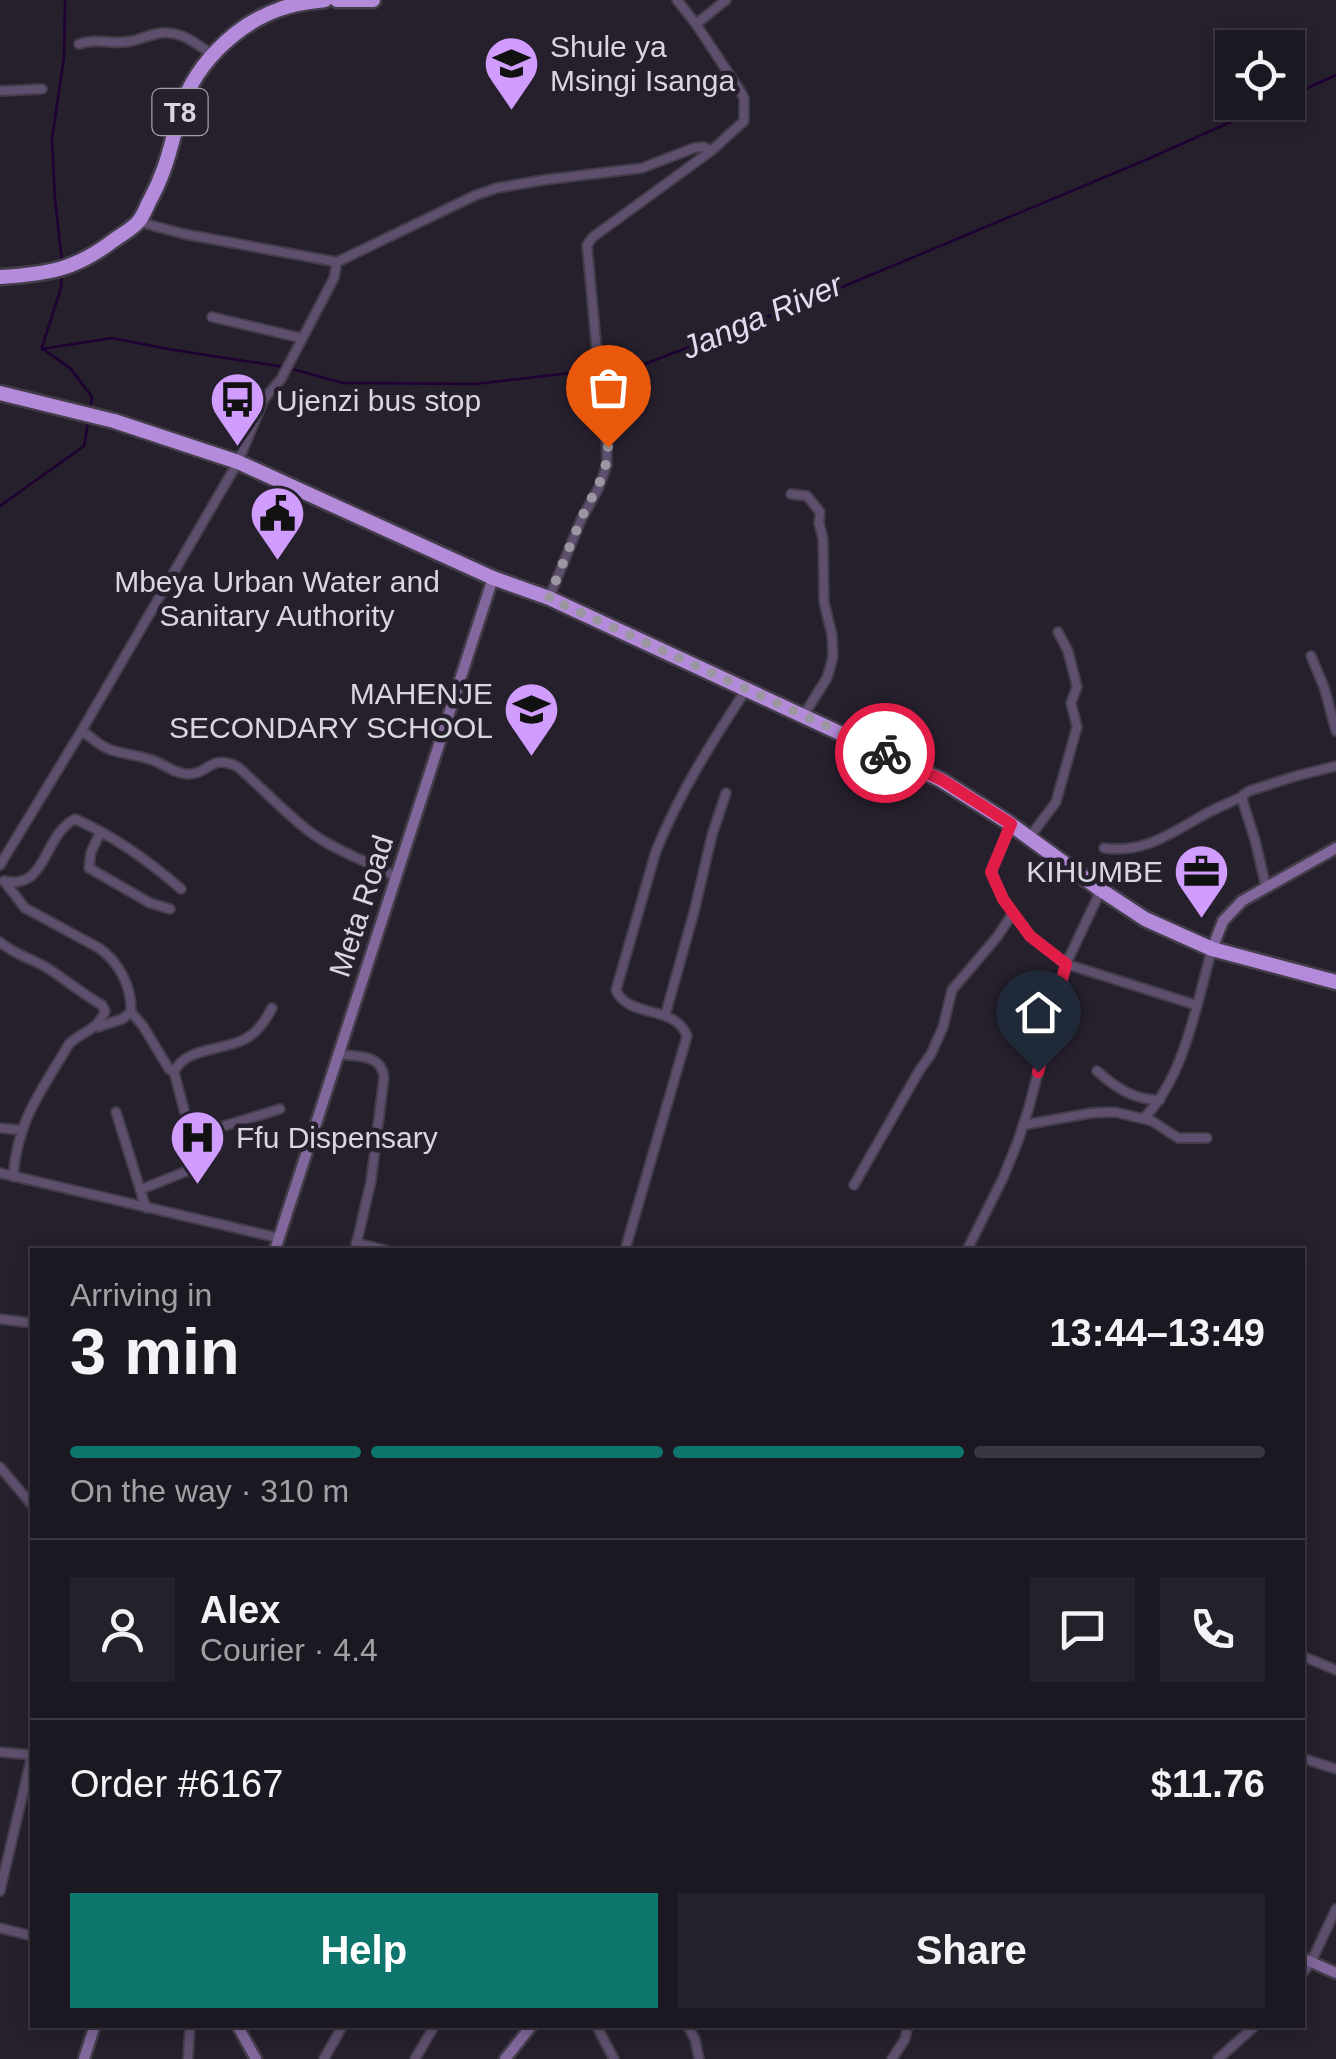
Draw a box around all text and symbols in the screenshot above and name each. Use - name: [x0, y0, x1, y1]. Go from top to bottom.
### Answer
- place label: Shule ya Msingi Isanga: [550, 30, 735, 97]
- map controls: [1215, 30, 1305, 120]
- button: locate: [1215, 30, 1305, 120]
- school or university icon: Shule ya Msingi Isanga: [481, 33, 541, 112]
- road number: T8: [152, 89, 208, 135]
- water label: Janga River: [675, 266, 849, 366]
- pin: [566, 345, 651, 448]
- icon: bag: [581, 360, 636, 415]
- bus stop icon: Ujenzi bus stop: [207, 370, 267, 449]
- place label: Ujenzi bus stop: [276, 384, 481, 417]
- public building icon: Mbeya Urban Water and Sanitary Authority: [247, 483, 307, 562]
- place label: Mbeya Urban Water and Sanitary Authority: [114, 565, 440, 632]
- place label: MAHENJE SECONDARY SCHOOL: [169, 677, 493, 744]
- school or university icon: MAHENJE SECONDARY SCHOOL: [502, 680, 562, 759]
- courier: [835, 703, 935, 803]
- icon: bike: [858, 726, 913, 781]
- street label: Meta Road: [323, 831, 399, 981]
- office icon: KIHUMBE: [1172, 841, 1232, 920]
- place label: KIHUMBE: [1026, 855, 1163, 888]
- pin: [996, 970, 1081, 1073]
- icon: home: [1011, 985, 1066, 1040]
- hospital icon: Ffu Dispensary: [167, 1107, 227, 1186]
- place label: Ffu Dispensary: [236, 1121, 438, 1154]
- text: Arriving in: [70, 1277, 212, 1313]
- text: 13:44–13:49: [1049, 1312, 1265, 1354]
- text: 3 min: [70, 1315, 240, 1388]
- text: On the way · 310 m: [70, 1473, 349, 1509]
- button: person: [70, 1577, 175, 1682]
- button: chat: [1030, 1577, 1135, 1682]
- button: phone: [1160, 1577, 1265, 1682]
- text: Alex: [200, 1589, 280, 1631]
- text: Courier · 4.4: [200, 1632, 378, 1668]
- text: Order #6167: [70, 1763, 283, 1805]
- text: $11.76: [1151, 1763, 1265, 1805]
- button: Help: [70, 1893, 658, 2008]
- button: Share: [678, 1893, 1265, 2008]

